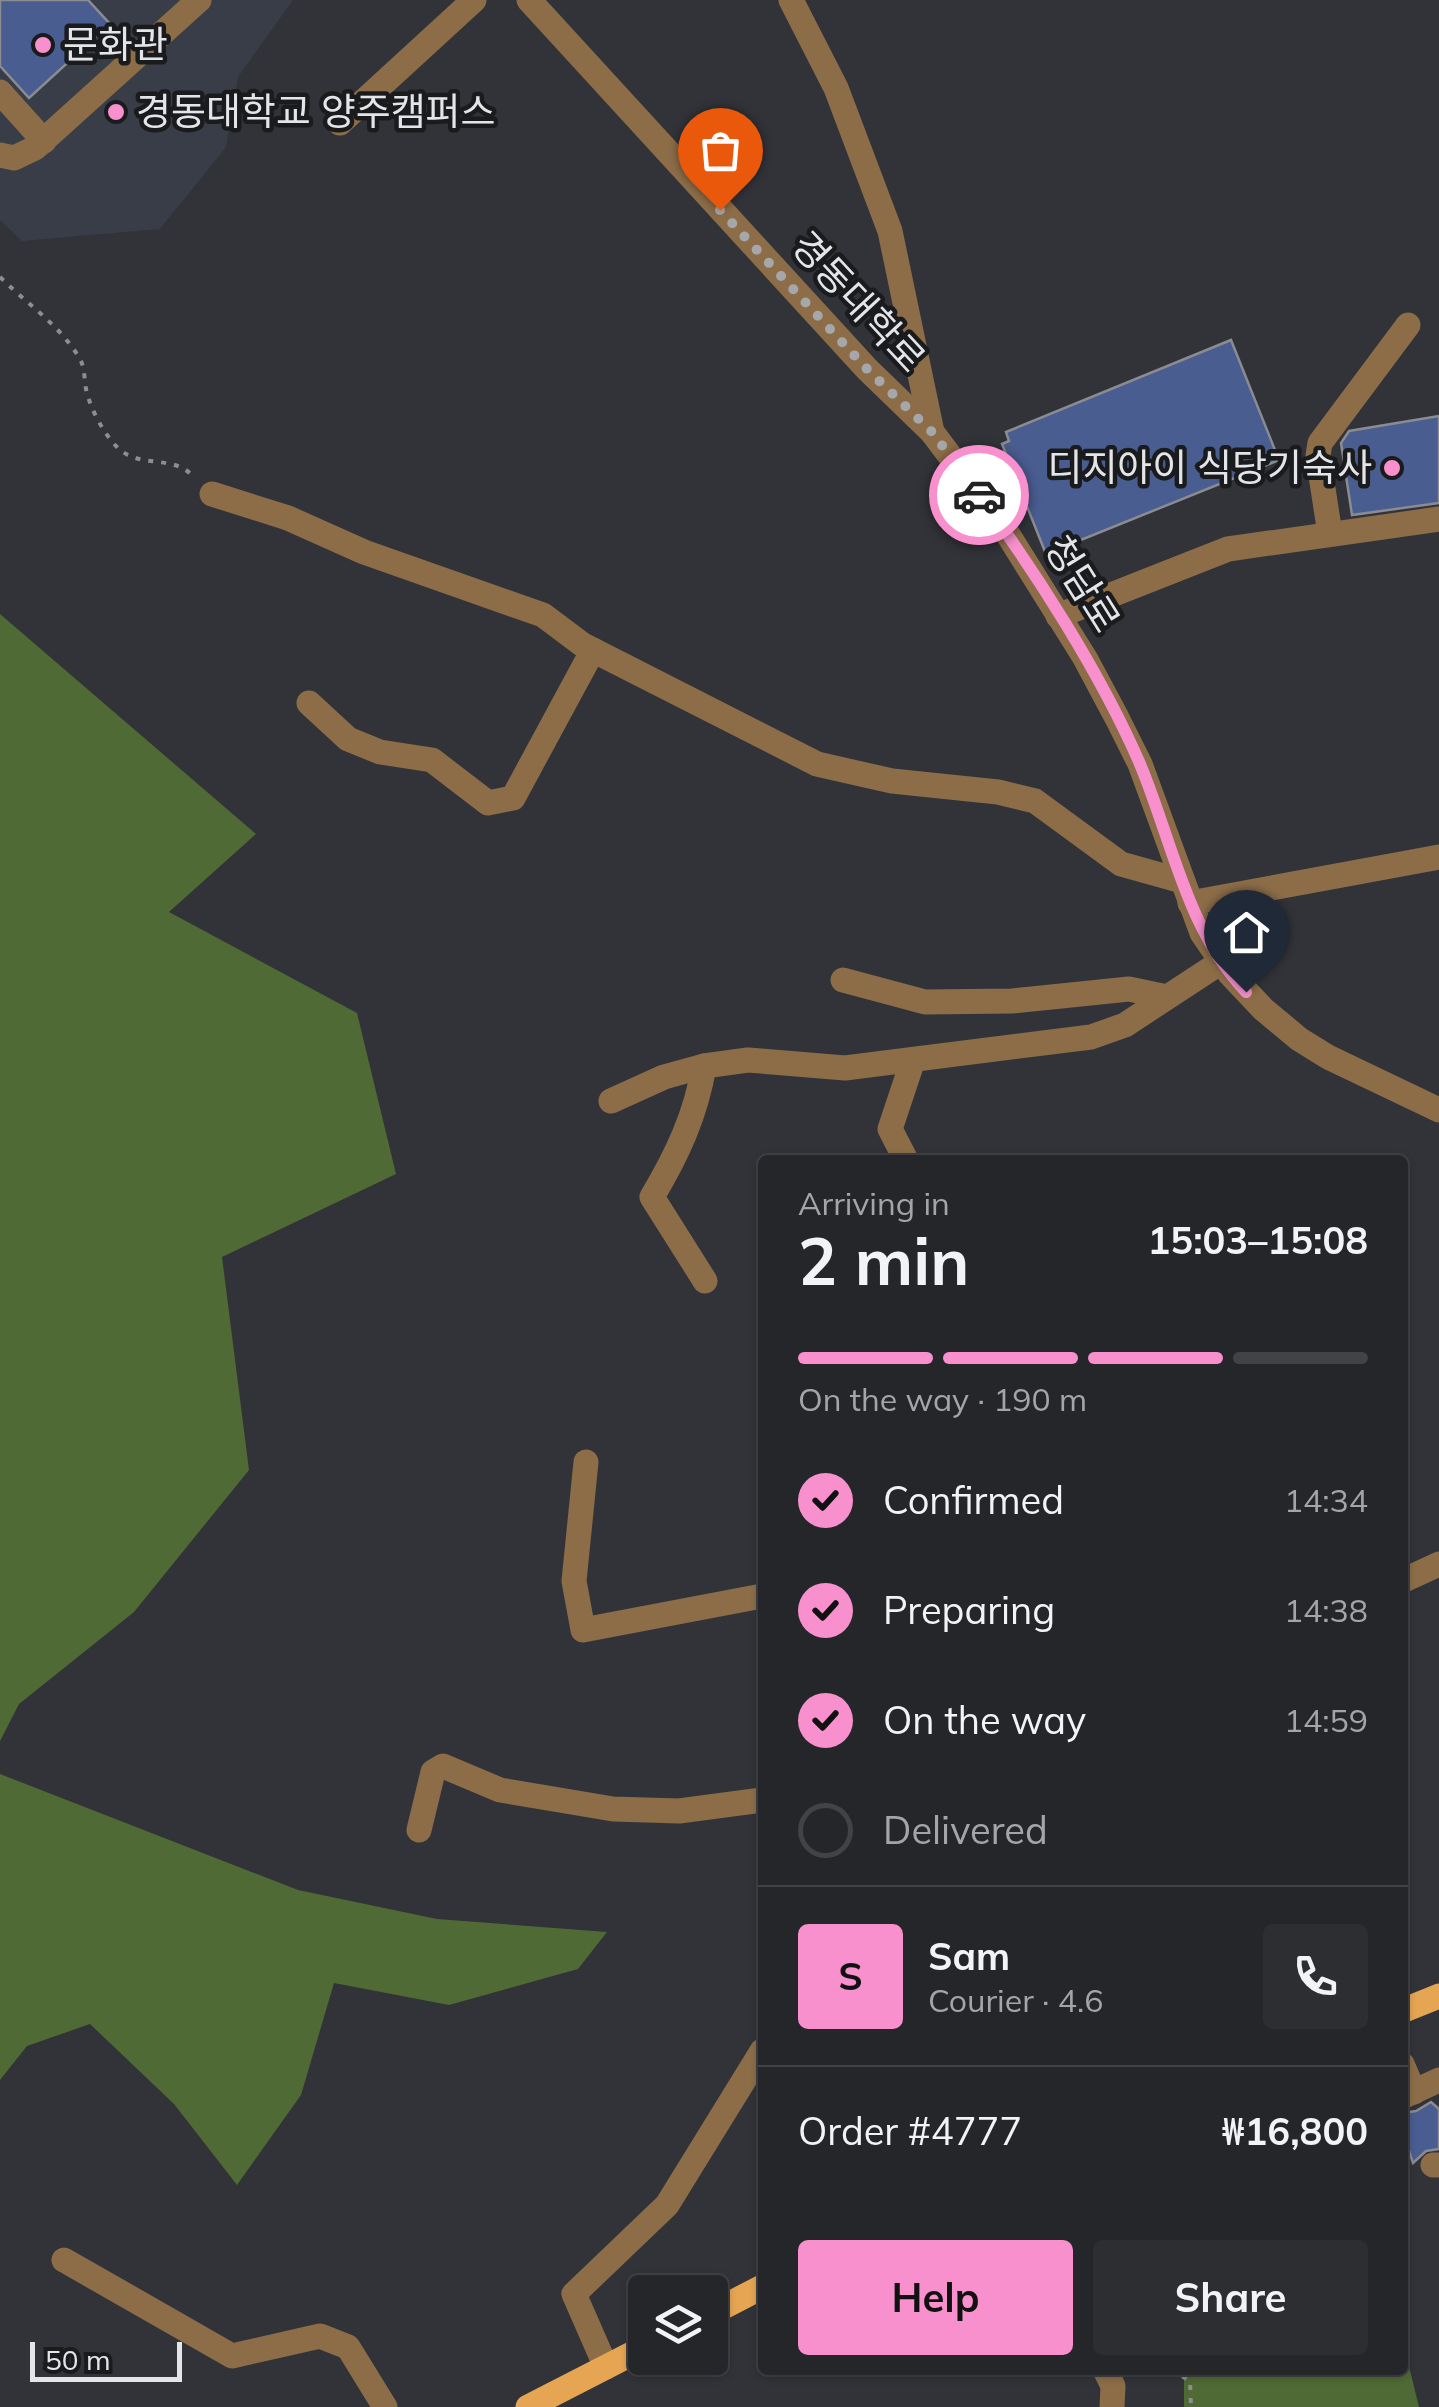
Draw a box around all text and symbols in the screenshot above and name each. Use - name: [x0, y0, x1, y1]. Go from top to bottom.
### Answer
- place label: 문화관: [63, 20, 168, 68]
- marker: 문화관: [32, 34, 54, 56]
- place label: 경동대학교 양주캠퍼스: [136, 87, 496, 135]
- marker: 경동대학교 양주캠퍼스: [105, 101, 127, 123]
- pin: [678, 108, 763, 211]
- icon: bag: [693, 123, 748, 178]
- street label: 경동대학로: [782, 221, 936, 382]
- place label: 디지아이 식당기숙사: [1047, 443, 1372, 491]
- courier: [929, 445, 1029, 545]
- marker: 디지아이 식당기숙사: [1381, 457, 1403, 479]
- icon: car: [952, 468, 1007, 523]
- street label: 청담로: [1035, 526, 1131, 641]
- pin: [1204, 890, 1289, 993]
- icon: home: [1219, 905, 1274, 960]
- text: Arriving in: [798, 1183, 950, 1223]
- text: 15:03–15:08: [1148, 1216, 1368, 1264]
- text: 2 min: [798, 1220, 969, 1301]
- text: On the way · 190 m: [798, 1379, 1087, 1419]
- icon: check: [798, 1473, 853, 1528]
- text: Confirmed: [883, 1476, 1064, 1524]
- text: 14:34: [1284, 1480, 1368, 1520]
- icon: check: [798, 1583, 853, 1638]
- text: Preparing: [883, 1586, 1055, 1634]
- text: 14:38: [1284, 1590, 1368, 1630]
- icon: check: [798, 1693, 853, 1748]
- text: On the way: [883, 1696, 1086, 1744]
- text: 14:59: [1284, 1700, 1368, 1740]
- text: Delivered: [883, 1806, 1048, 1854]
- button: phone: [1263, 1924, 1368, 2029]
- text: Sam: [928, 1932, 1010, 1980]
- text: S: [838, 1952, 863, 2000]
- text: Courier · 4.6: [928, 1980, 1104, 2020]
- text: Order #4777: [798, 2107, 1022, 2155]
- text: ₩16,800: [1222, 2107, 1368, 2155]
- button: Help: [798, 2240, 1073, 2355]
- button: Share: [1093, 2240, 1368, 2355]
- map controls: [628, 2275, 728, 2375]
- button: layers: [628, 2275, 728, 2375]
- scale bar: [30, 2337, 182, 2382]
- text: 50 m: [45, 2342, 111, 2377]

